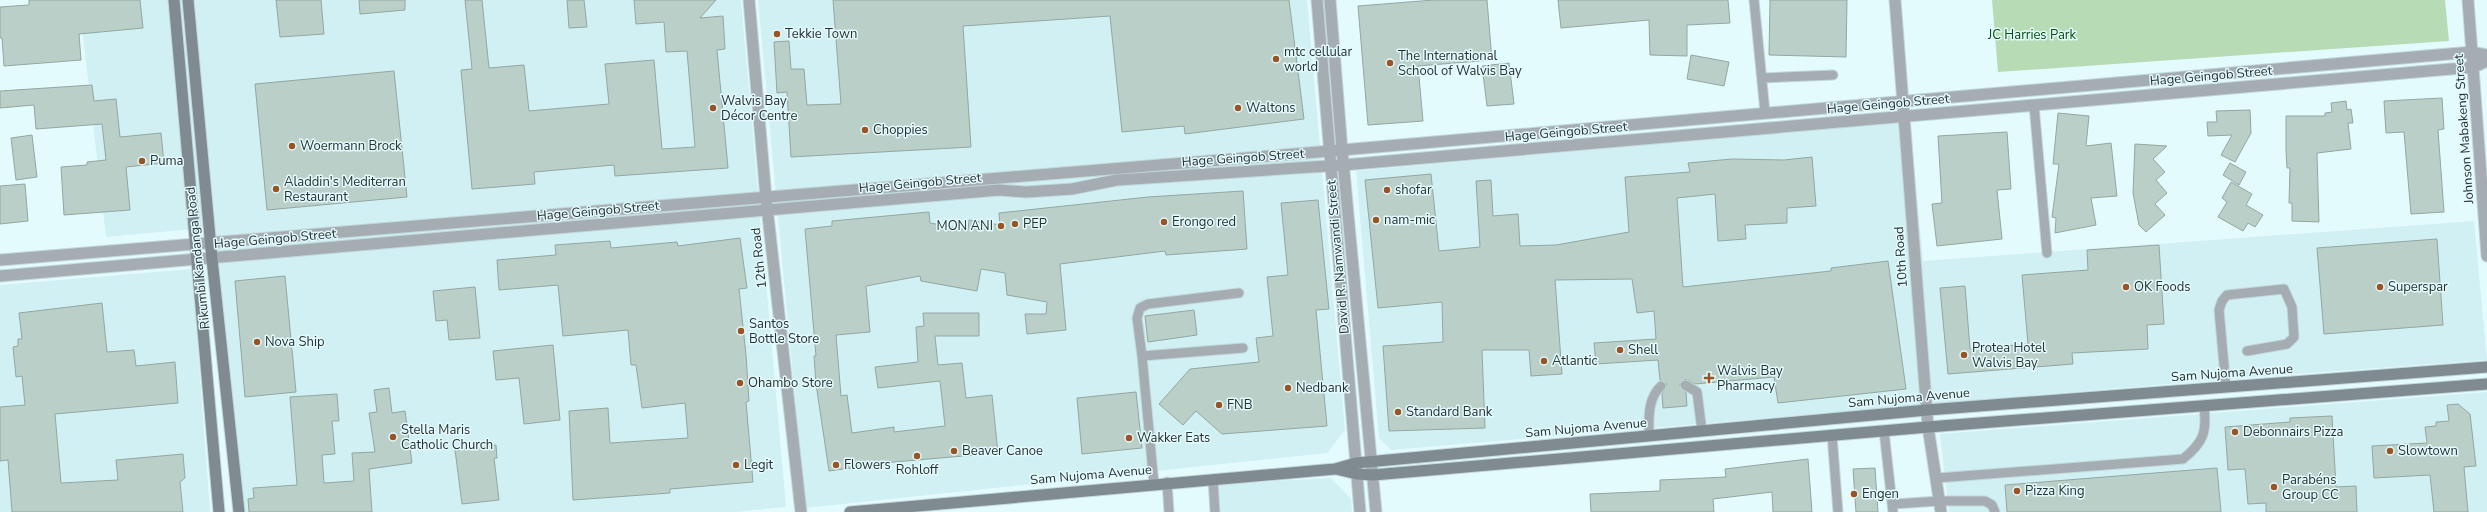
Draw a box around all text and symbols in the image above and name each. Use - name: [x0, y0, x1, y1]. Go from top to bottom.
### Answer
- place label: Tekkie Town: [785, 25, 857, 43]
- park label: JC Harries Park: [1987, 26, 2076, 44]
- marker: Tekkie Town: [772, 29, 782, 39]
- place label: mtc cellular world: [1284, 43, 1353, 76]
- place label: The International School of Walvis Bay: [1398, 47, 1522, 80]
- street label: Johnson Mabakeng Street: [2450, 53, 2478, 205]
- marker: mtc cellular world: [1271, 54, 1281, 64]
- marker: The International School of Walvis Bay: [1385, 58, 1395, 68]
- street label: Hage Geingob Street: [2149, 62, 2273, 90]
- street label: Hage Geingob Street: [1826, 90, 1950, 118]
- place label: Walvis Bay Décor Centre: [721, 92, 797, 125]
- place label: Waltons: [1246, 99, 1296, 117]
- marker: Walvis Bay Décor Centre: [708, 103, 718, 113]
- marker: Waltons: [1233, 103, 1243, 113]
- street label: Hage Geingob Street: [1504, 118, 1628, 146]
- place label: Choppies: [873, 121, 928, 139]
- marker: Choppies: [860, 125, 870, 135]
- place label: Woermann Brock: [300, 137, 402, 155]
- marker: Woermann Brock: [287, 141, 297, 151]
- street label: Hage Geingob Street: [1181, 145, 1305, 171]
- place label: Puma: [150, 152, 183, 170]
- marker: Puma: [137, 156, 147, 166]
- street label: Hage Geingob Street: [858, 169, 982, 197]
- place label: Aladdin's Mediterran Restaurant: [284, 173, 406, 206]
- street label: David R. Namwandi Street: [1322, 179, 1354, 335]
- place label: shofar: [1395, 181, 1432, 199]
- marker: Aladdin's Mediterran Restaurant: [271, 184, 281, 194]
- marker: shofar: [1382, 185, 1392, 195]
- street label: Rikumbi Kandanga Road: [182, 186, 214, 330]
- street label: Hage Geingob Street: [536, 197, 660, 225]
- place label: nam-mic: [1384, 211, 1435, 229]
- place label: Erongo red: [1172, 213, 1236, 231]
- place label: PEP: [1023, 215, 1047, 233]
- marker: nam-mic: [1371, 215, 1381, 225]
- place label: MON ANI: [937, 217, 993, 235]
- marker: Erongo red: [1159, 217, 1169, 227]
- marker: PEP: [1010, 219, 1020, 229]
- marker: MON ANI: [996, 221, 1006, 231]
- street label: Hage Geingob Street: [213, 225, 337, 253]
- street label: 10th Road: [1890, 226, 1912, 288]
- street label: 12th Road: [747, 227, 771, 289]
- place label: OK Foods: [2134, 278, 2191, 296]
- place label: Superspar: [2388, 278, 2448, 296]
- marker: OK Foods: [2121, 282, 2131, 292]
- marker: Superspar: [2375, 282, 2385, 292]
- place label: Santos Bottle Store: [749, 315, 819, 348]
- marker: Santos Bottle Store: [736, 326, 746, 336]
- place label: Nova Ship: [265, 333, 325, 351]
- marker: Nova Ship: [252, 337, 262, 347]
- place label: Protea Hotel Walvis Bay: [1972, 339, 2046, 372]
- place label: Shell: [1628, 341, 1658, 359]
- marker: Shell: [1615, 345, 1625, 355]
- marker: Protea Hotel Walvis Bay: [1959, 350, 1969, 360]
- place label: Atlantic: [1552, 352, 1598, 370]
- marker: Atlantic: [1539, 356, 1549, 366]
- street label: Sam Nujoma Avenue: [2170, 360, 2294, 386]
- place label: Walvis Bay Pharmacy: [1717, 362, 1783, 395]
- marker: Walvis Bay Pharmacy: [1704, 373, 1714, 383]
- place label: Ohambo Store: [748, 374, 833, 392]
- marker: Ohambo Store: [735, 378, 745, 388]
- place label: Nedbank: [1296, 379, 1349, 397]
- marker: Nedbank: [1283, 383, 1293, 393]
- street label: Sam Nujoma Avenue: [1847, 384, 1971, 412]
- place label: FNB: [1227, 396, 1253, 414]
- marker: FNB: [1214, 400, 1224, 410]
- place label: Standard Bank: [1406, 403, 1493, 421]
- marker: Standard Bank: [1393, 407, 1403, 417]
- street label: Sam Nujoma Avenue: [1524, 414, 1648, 442]
- place label: Stella Maris Catholic Church: [401, 421, 493, 454]
- place label: Debonnairs Pizza: [2243, 423, 2343, 441]
- marker: Debonnairs Pizza: [2230, 427, 2240, 437]
- place label: Wakker Eats: [1137, 429, 1210, 447]
- marker: Stella Maris Catholic Church: [388, 432, 398, 442]
- marker: Wakker Eats: [1124, 433, 1134, 443]
- place label: Beaver Canoe: [962, 442, 1043, 460]
- place label: Slowtown: [2398, 442, 2458, 460]
- marker: Beaver Canoe: [949, 446, 959, 456]
- marker: Slowtown: [2385, 446, 2395, 456]
- marker: Rohloff: [912, 451, 922, 461]
- place label: Legit: [744, 456, 774, 474]
- place label: Flowers: [844, 456, 891, 474]
- marker: Legit: [731, 460, 741, 470]
- marker: Flowers: [831, 460, 841, 470]
- place label: Rohloff: [896, 461, 939, 479]
- street label: Sam Nujoma Avenue: [1029, 461, 1153, 489]
- place label: Parabéns Group CC: [2282, 471, 2339, 504]
- place label: Pizza King: [2025, 482, 2085, 500]
- marker: Parabéns Group CC: [2269, 482, 2279, 492]
- place label: Engen: [1862, 485, 1899, 503]
- marker: Pizza King: [2012, 486, 2022, 496]
- marker: Engen: [1849, 489, 1859, 499]

